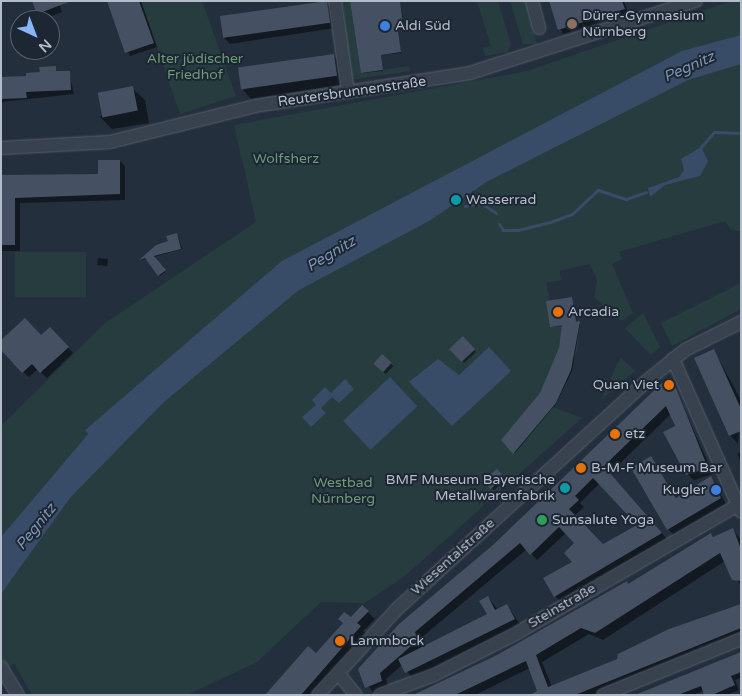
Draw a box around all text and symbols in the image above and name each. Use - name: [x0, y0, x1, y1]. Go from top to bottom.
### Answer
- place label: Dürer-Gymnasium Nürnberg: [582, 8, 704, 40]
- north arrow: [10, 10, 60, 60]
- place label: Aldi Süd: [395, 18, 451, 34]
- marker: Dürer-Gymnasium Nürnberg: [566, 18, 578, 30]
- marker: Aldi Süd: [379, 20, 391, 32]
- text: N: [35, 36, 55, 56]
- water label: Pegnitz: [661, 48, 717, 86]
- park label: Alter jüdischer Friedhof: [147, 51, 243, 84]
- street label: Reutersbrunnenstraße: [277, 73, 427, 111]
- park label: Wolfsherz: [253, 151, 319, 167]
- place label: Wasserrad: [466, 192, 536, 208]
- marker: Wasserrad: [450, 194, 462, 206]
- water label: Pegnitz: [303, 232, 359, 276]
- place label: Arcadia: [568, 304, 619, 320]
- marker: Arcadia: [552, 306, 564, 318]
- place label: Quan Viet: [593, 377, 659, 393]
- marker: Quan Viet: [663, 379, 675, 391]
- place label: etz: [625, 426, 645, 442]
- marker: etz: [609, 428, 621, 440]
- place label: B-M-F Museum Bar: [591, 460, 722, 476]
- marker: B-M-F Museum Bar: [575, 462, 587, 474]
- place label: BMF Museum Bayerische Metallwarenfabrik: [386, 472, 555, 504]
- park label: Westbad Nürnberg: [311, 475, 375, 508]
- marker: BMF Museum Bayerische Metallwarenfabrik: [559, 482, 571, 494]
- place label: Kugler: [662, 482, 706, 498]
- marker: Kugler: [710, 484, 722, 496]
- water label: Pegnitz: [12, 500, 60, 554]
- place label: Sunsalute Yoga: [552, 512, 654, 528]
- marker: Sunsalute Yoga: [536, 514, 548, 526]
- street label: Wiesentalstraße: [408, 515, 498, 599]
- street label: Steinstraße: [525, 580, 599, 632]
- place label: Lammbock: [350, 633, 424, 649]
- marker: Lammbock: [334, 635, 346, 647]

